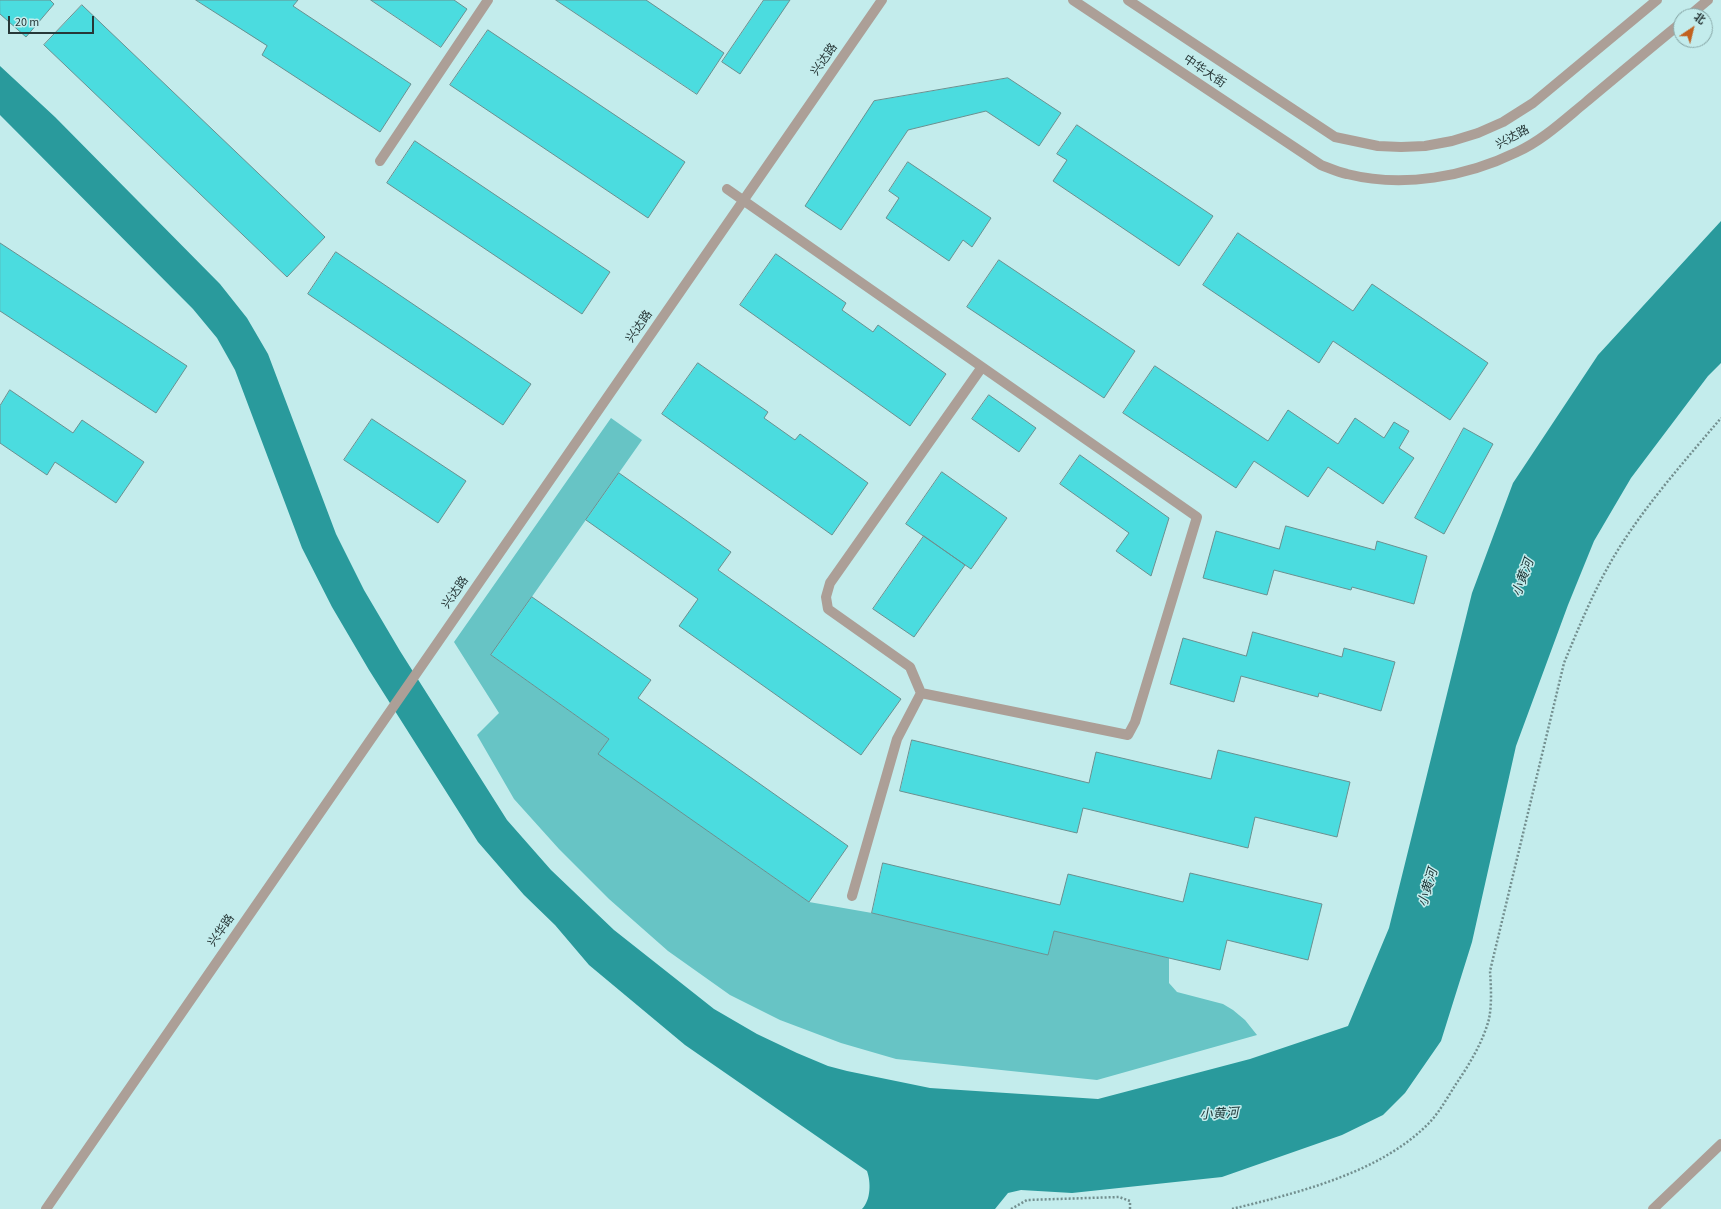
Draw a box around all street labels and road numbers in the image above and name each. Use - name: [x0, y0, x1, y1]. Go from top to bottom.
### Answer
- street label: 兴达路: [809, 41, 841, 79]
- street label: 中华大街: [1180, 53, 1228, 91]
- street label: 兴达路: [1494, 123, 1532, 153]
- street label: 兴达路: [624, 308, 656, 346]
- street label: 兴达路: [440, 574, 472, 612]
- street label: 兴华路: [206, 912, 238, 950]

